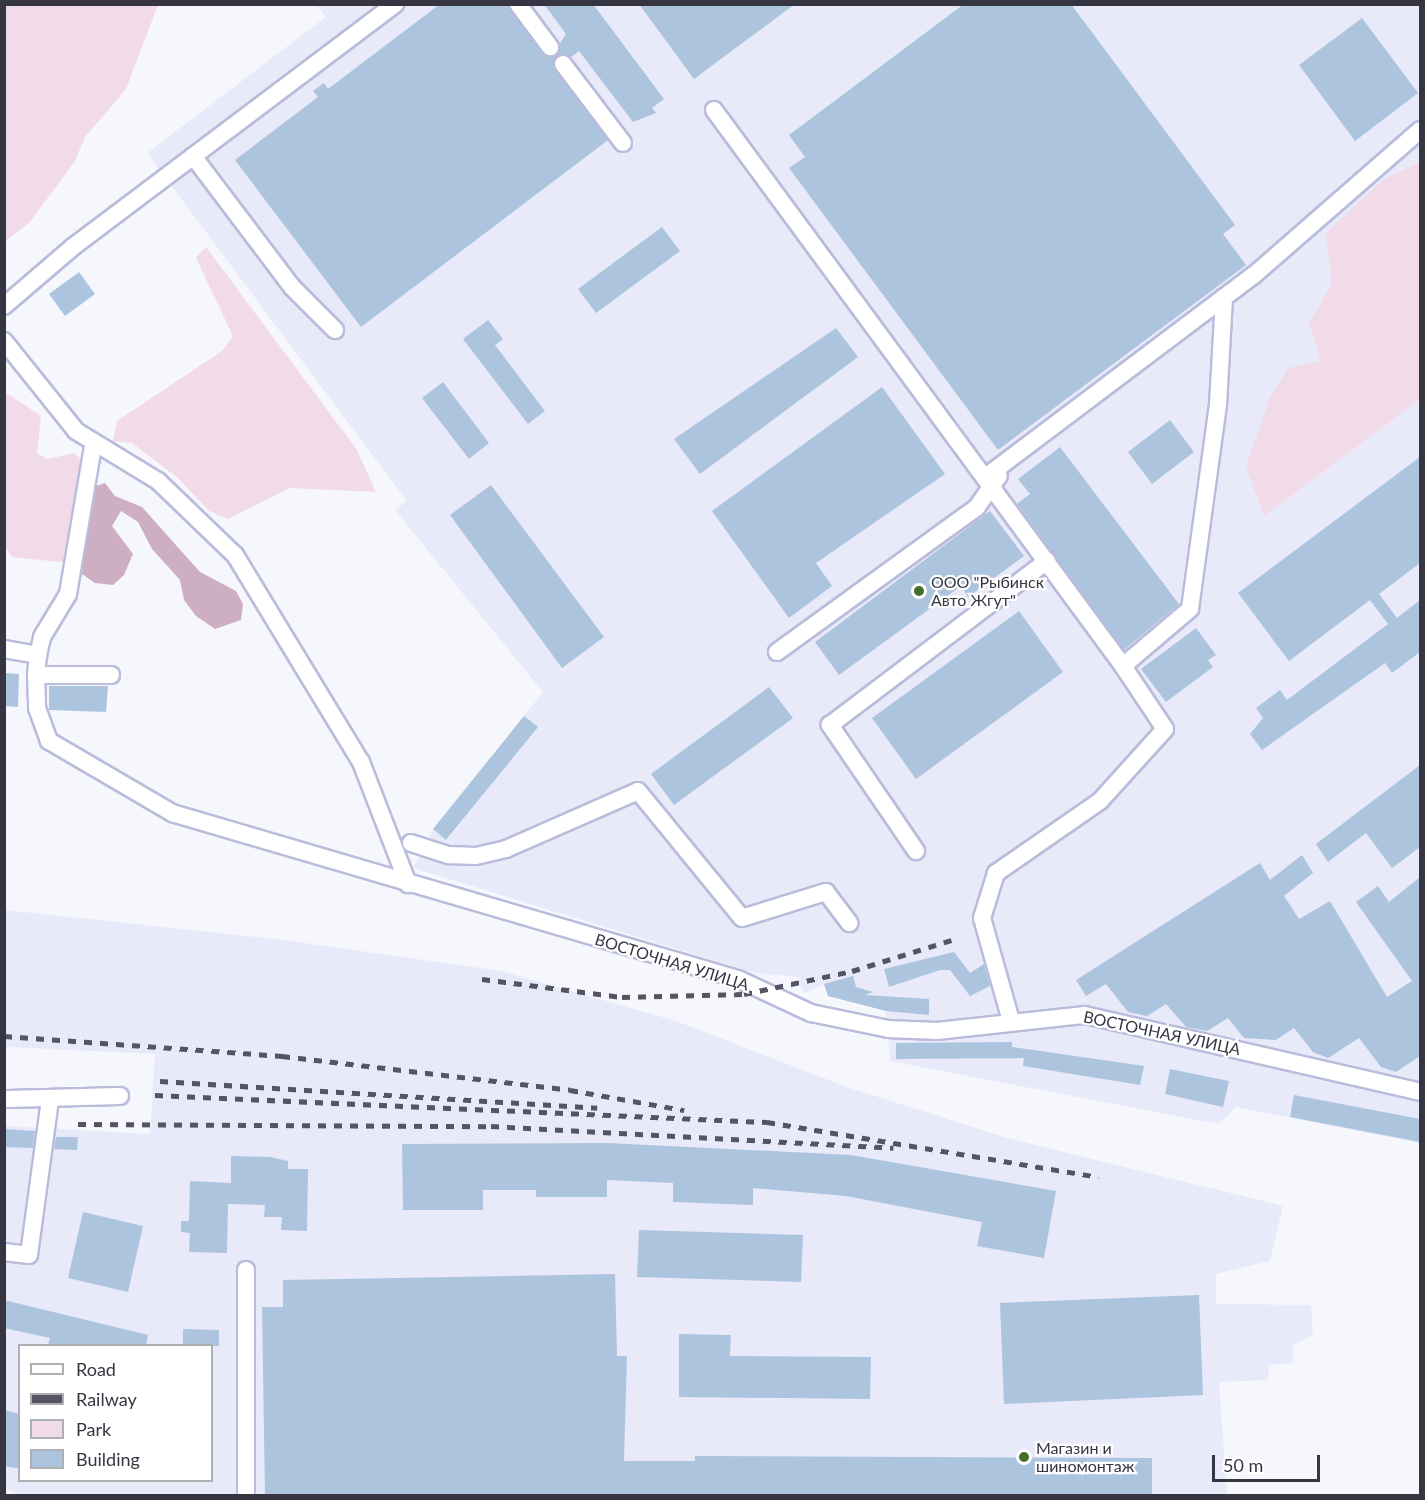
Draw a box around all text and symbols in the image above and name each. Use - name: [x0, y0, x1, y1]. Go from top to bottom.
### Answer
- place label: ООО "Рыбинск Авто Жгут": [931, 572, 1044, 610]
- marker: ООО "Рыбинск Авто Жгут": [912, 584, 926, 598]
- street label: ВОСТОЧНАЯ УЛИЦА: [593, 929, 751, 995]
- street label: ВОСТОЧНАЯ УЛИЦА: [1082, 1007, 1242, 1059]
- legend: [18, 1344, 213, 1482]
- text: Road: [76, 1358, 116, 1380]
- text: Railway: [76, 1388, 137, 1410]
- text: Park: [76, 1418, 111, 1440]
- place label: Магазин и шиномонтаж: [1036, 1438, 1134, 1476]
- scale bar: [1215, 1443, 1323, 1481]
- text: Building: [76, 1448, 140, 1470]
- marker: Магазин и шиномонтаж: [1017, 1450, 1031, 1464]
- text: 50 m: [1223, 1454, 1263, 1476]

